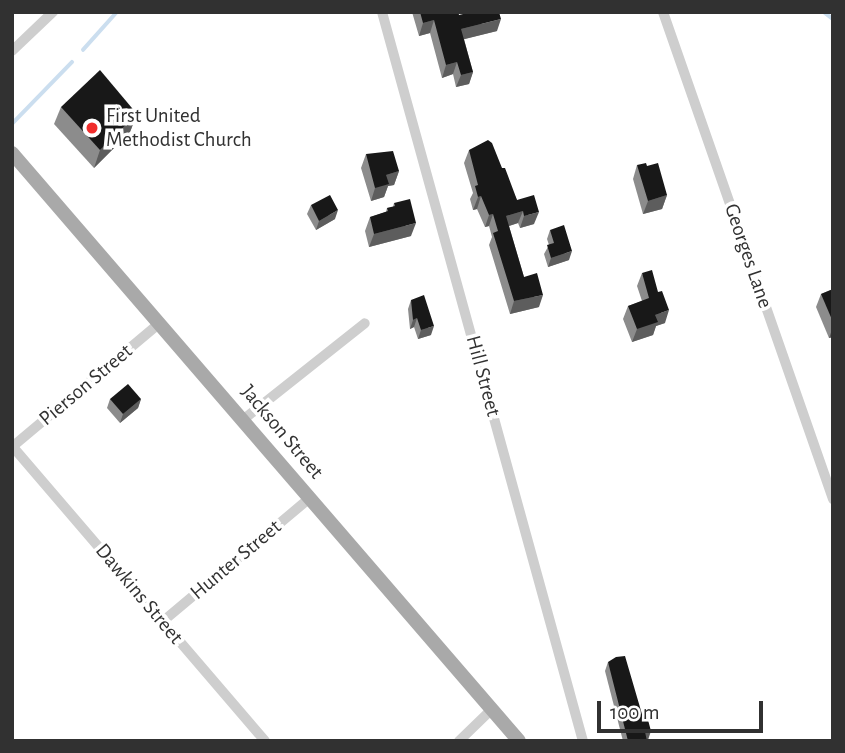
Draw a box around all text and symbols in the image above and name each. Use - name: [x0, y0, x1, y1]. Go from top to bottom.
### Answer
- place label: First United Methodist Church: [106, 103, 252, 153]
- marker: First United Methodist Church: [84, 120, 100, 136]
- street label: Georges Lane: [718, 201, 778, 311]
- street label: Hill Street: [460, 333, 506, 419]
- street label: Pierson Street: [34, 339, 138, 431]
- street label: Jackson Street: [235, 380, 329, 484]
- street label: Hunter Street: [185, 515, 287, 605]
- street label: Dawkins Street: [90, 539, 188, 649]
- scale bar: [600, 686, 766, 730]
- text: 100 m: [610, 702, 660, 723]

